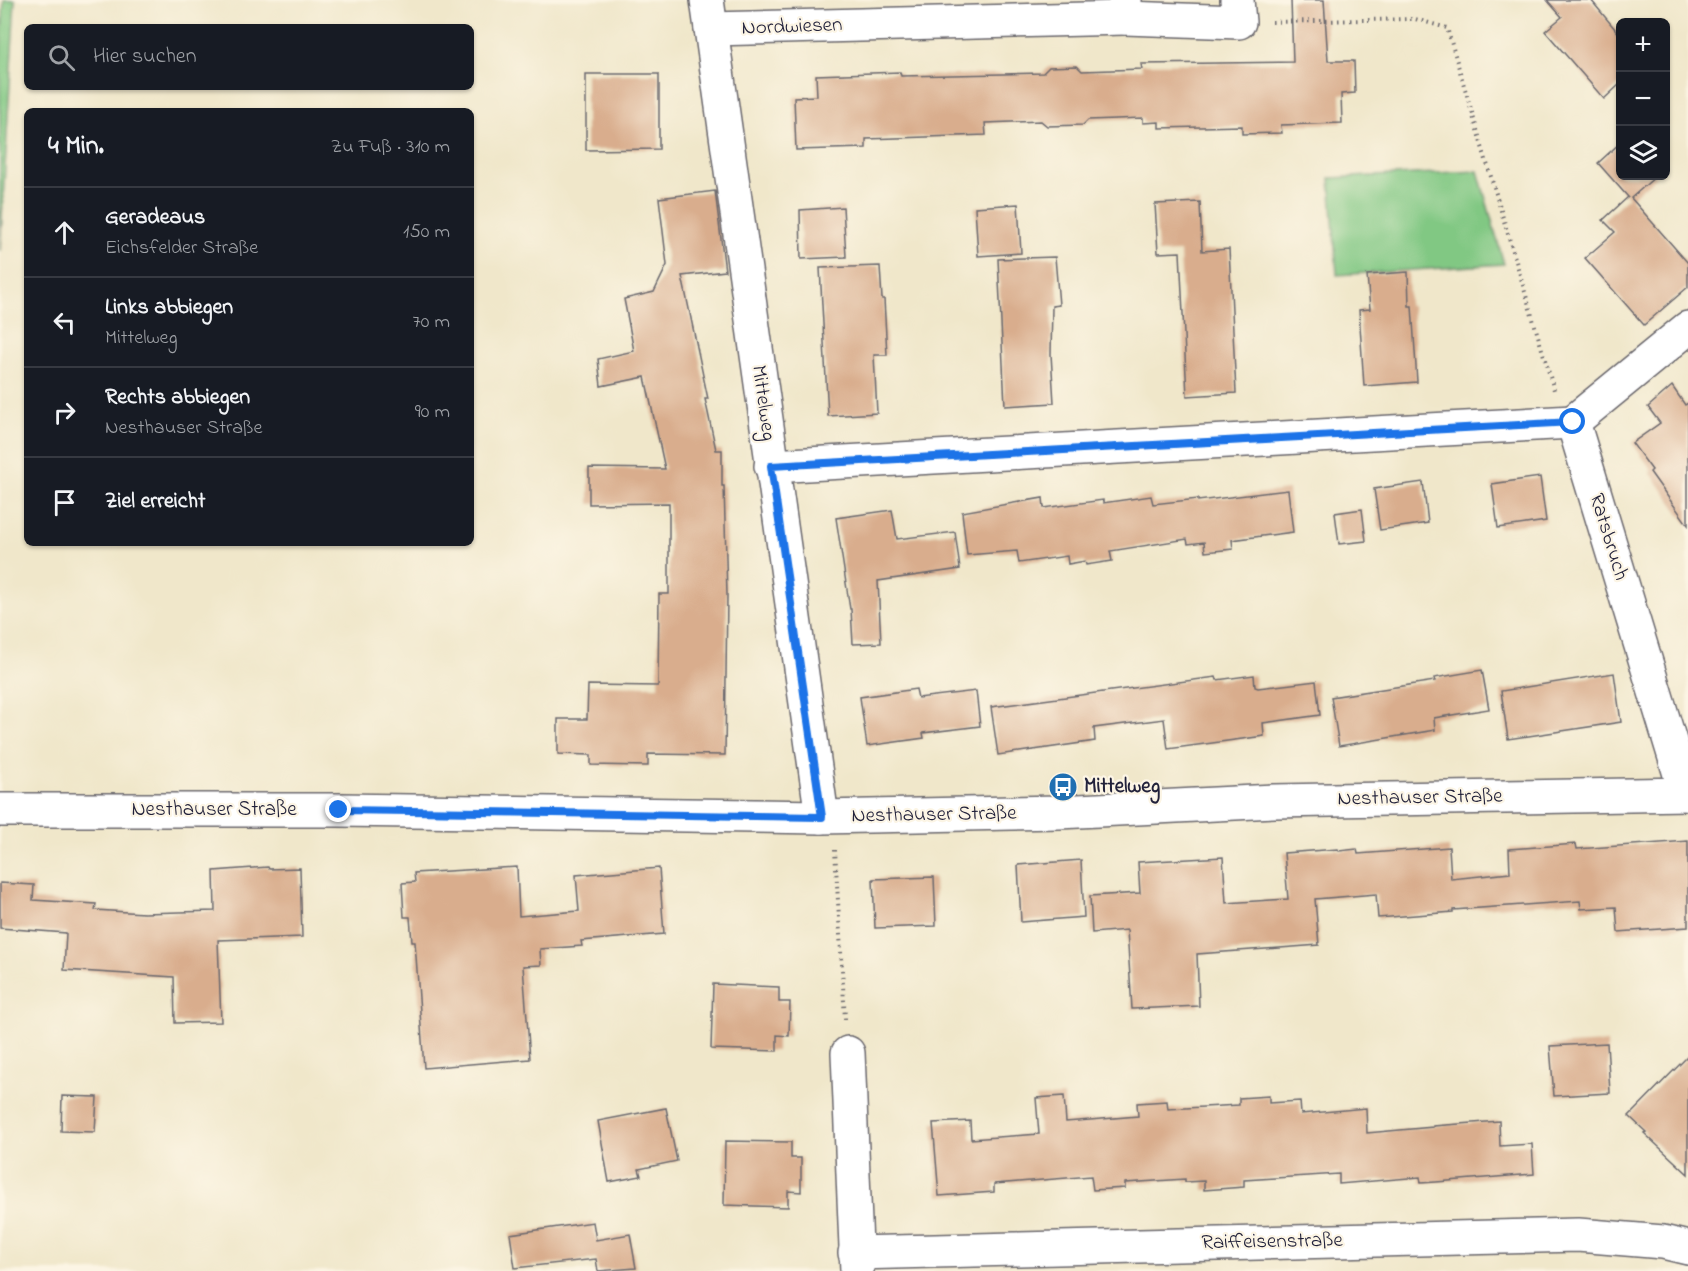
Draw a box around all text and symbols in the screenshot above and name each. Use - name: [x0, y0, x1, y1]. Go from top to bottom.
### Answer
- street label: Nordwiesen: [741, 10, 843, 44]
- map controls: [1616, 18, 1670, 180]
- button: +: [1616, 18, 1670, 72]
- search box: [24, 24, 474, 90]
- icon: search: [45, 41, 78, 74]
- text: Hier suchen: [93, 41, 197, 73]
- button: −: [1616, 72, 1670, 126]
- button: layers: [1616, 126, 1670, 180]
- text: 4 Min.: [48, 128, 104, 166]
- text: Zu Fuß · 310 m: [331, 133, 450, 162]
- text: Geradeaus: [105, 202, 205, 234]
- icon: ahead: [48, 216, 81, 249]
- text: 150 m: [403, 218, 450, 247]
- text: Eichsfelder Straße: [105, 234, 258, 263]
- text: Links abbiegen: [105, 292, 233, 324]
- icon: left: [48, 306, 81, 339]
- text: 70 m: [413, 308, 450, 337]
- text: Mittelweg: [105, 324, 178, 353]
- street label: Mittelweg: [741, 363, 783, 443]
- text: Rechts abbiegen: [105, 382, 250, 414]
- icon: right: [48, 396, 81, 429]
- text: 90 m: [415, 398, 450, 427]
- route start: [1559, 408, 1585, 434]
- text: Nesthauser Straße: [105, 414, 262, 443]
- icon: arrive: [48, 486, 81, 519]
- text: Ziel erreicht: [105, 486, 205, 518]
- street label: Ratsbruch: [1581, 490, 1635, 584]
- bus stop icon: Mittelweg: [1047, 771, 1079, 803]
- place label: Mittelweg: [1084, 772, 1160, 804]
- street label: Nesthauser Straße: [1337, 782, 1503, 814]
- street label: Nesthauser Straße: [131, 795, 297, 825]
- route end: [325, 796, 351, 822]
- street label: Nesthauser Straße: [851, 799, 1017, 831]
- street label: Raiffeisenstraße: [1201, 1226, 1344, 1258]

